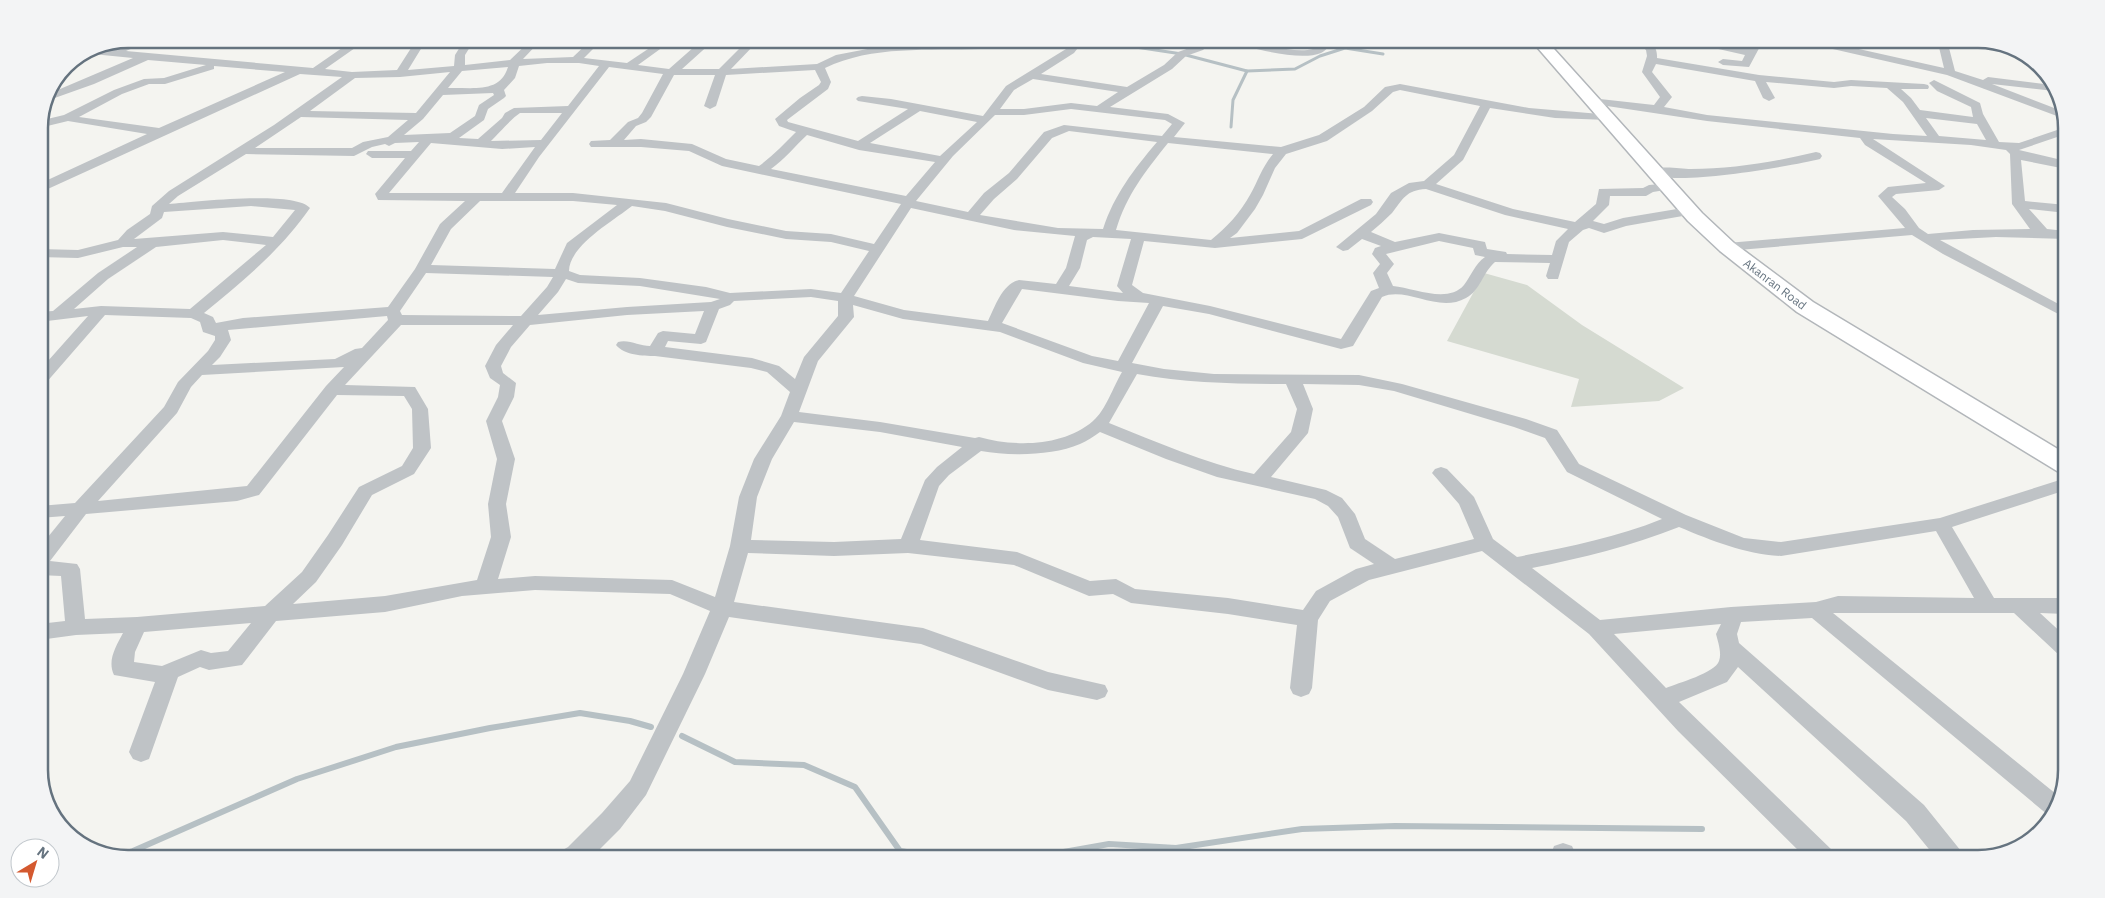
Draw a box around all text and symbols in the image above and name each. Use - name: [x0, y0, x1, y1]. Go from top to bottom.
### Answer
- street label: Akanran Road: [1740, 255, 1810, 313]
- north arrow: [10, 838, 60, 888]
- text: N: [33, 843, 53, 863]

